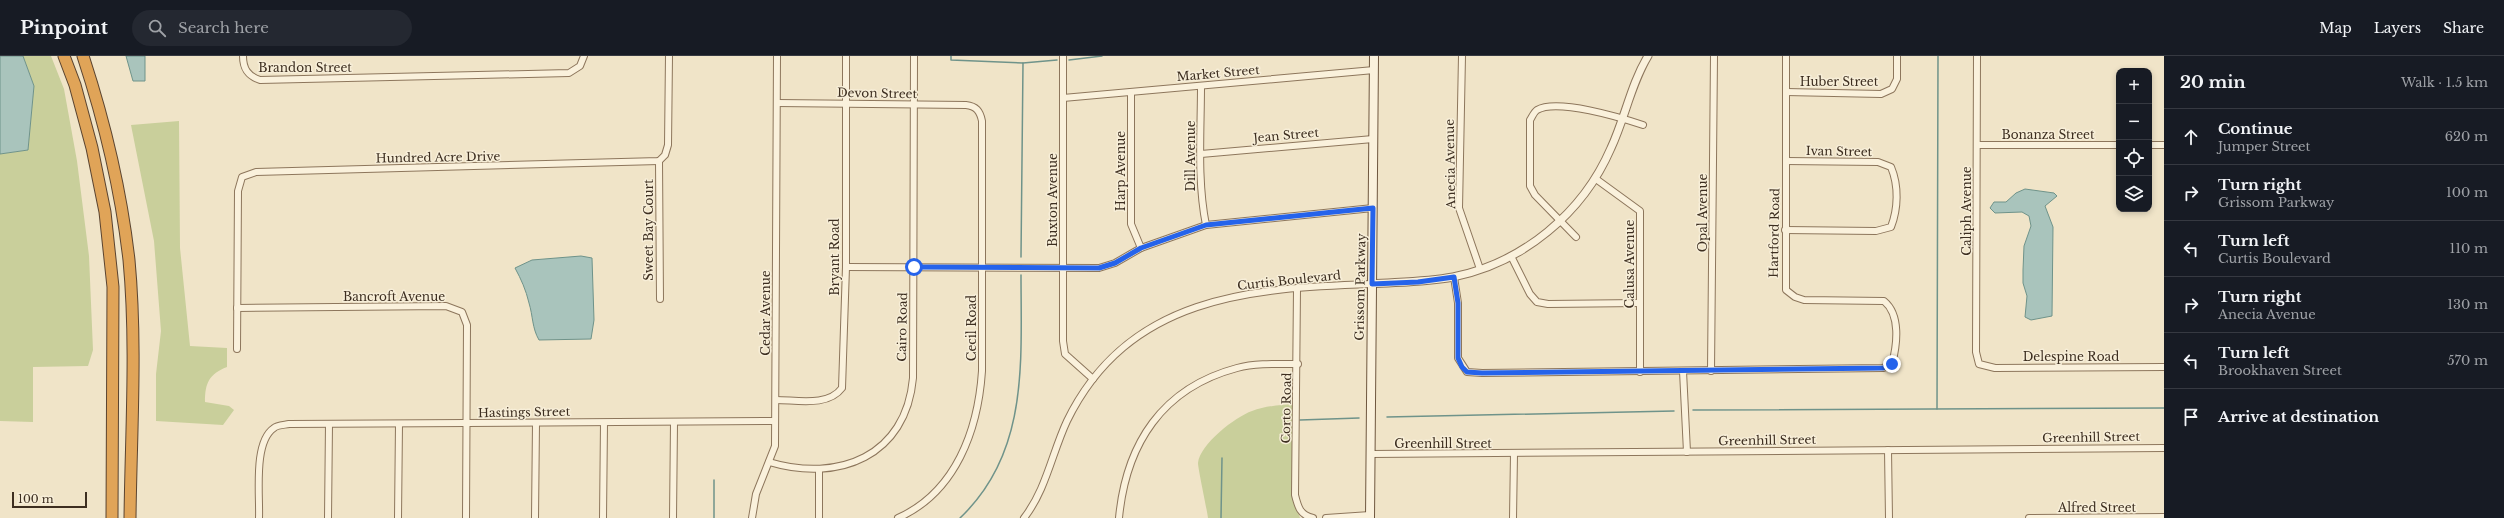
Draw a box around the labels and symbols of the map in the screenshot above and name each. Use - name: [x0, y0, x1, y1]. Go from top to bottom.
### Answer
- street label: Brandon Street: [258, 60, 352, 75]
- street label: Market Street: [1176, 62, 1261, 84]
- street label: Huber Street: [1800, 74, 1879, 89]
- street label: Devon Street: [837, 85, 918, 101]
- street label: Anecia Avenue: [1442, 119, 1458, 210]
- street label: Dill Avenue: [1183, 120, 1198, 192]
- street label: Jean Street: [1251, 125, 1320, 146]
- street label: Bonanza Street: [2002, 127, 2095, 142]
- street label: Harp Avenue: [1113, 131, 1128, 211]
- street label: Ivan Street: [1806, 143, 1873, 159]
- street label: Hundred Acre Drive: [376, 148, 501, 166]
- street label: Buxton Avenue: [1045, 153, 1060, 247]
- street label: Caliph Avenue: [1959, 166, 1974, 256]
- street label: Opal Avenue: [1695, 174, 1710, 252]
- street label: Sweet Bay Court: [641, 179, 656, 281]
- street label: Hartford Road: [1766, 188, 1782, 278]
- street label: Bryant Road: [827, 218, 842, 296]
- street label: Calusa Avenue: [1622, 219, 1637, 308]
- street label: Grissom Parkway: [1352, 233, 1368, 341]
- route start: [905, 258, 923, 276]
- street label: Curtis Boulevard: [1236, 267, 1342, 293]
- street label: Cedar Avenue: [758, 270, 773, 356]
- street label: Bancroft Avenue: [343, 289, 445, 304]
- street label: Cairo Road: [894, 292, 910, 362]
- street label: Cecil Road: [964, 295, 979, 361]
- street label: Delespine Road: [2023, 349, 2119, 364]
- route end: [1883, 355, 1901, 373]
- street label: Corto Road: [1278, 372, 1294, 444]
- street label: Hastings Street: [478, 404, 571, 420]
- street label: Greenhill Street: [2042, 429, 2140, 445]
- street label: Greenhill Street: [1718, 432, 1816, 448]
- street label: Greenhill Street: [1394, 436, 1492, 451]
- scale bar: [12, 490, 87, 509]
- street label: Alfred Street: [2057, 500, 2137, 515]

